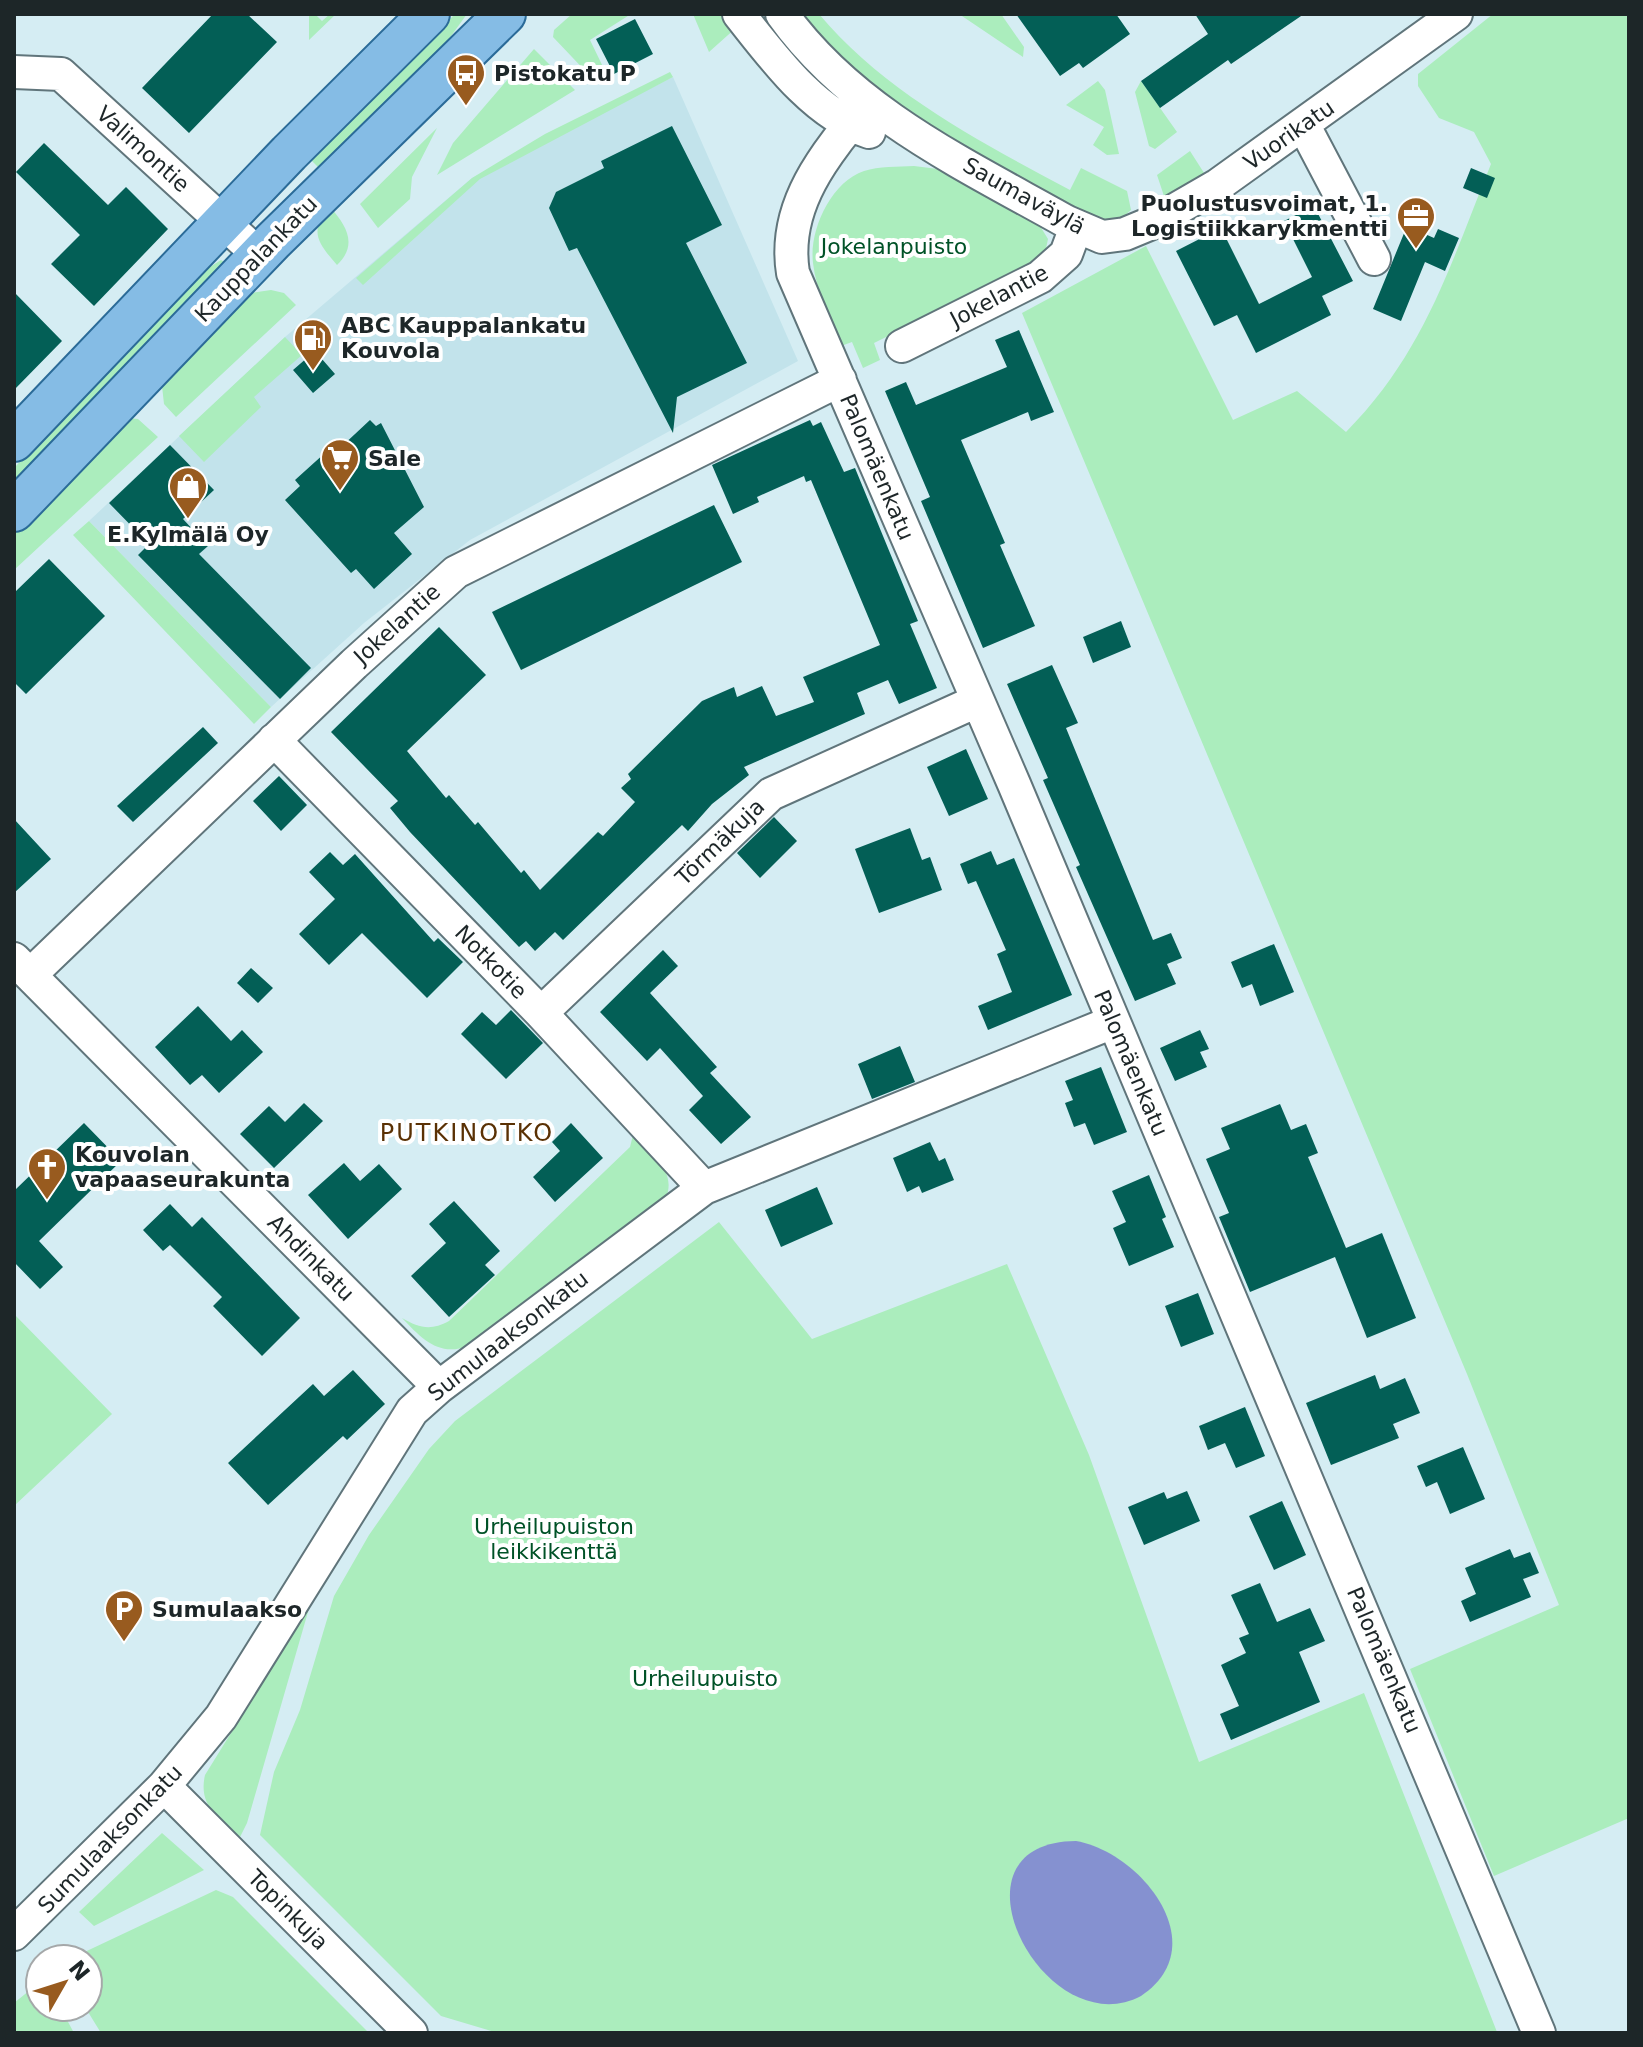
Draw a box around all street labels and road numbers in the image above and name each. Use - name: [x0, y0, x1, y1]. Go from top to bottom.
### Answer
- street label: Vuorikatu: [1239, 95, 1339, 175]
- street label: Valimontie: [91, 101, 195, 197]
- street label: Saumaväylä: [959, 152, 1089, 240]
- street label: Kauppalankatu: [190, 191, 322, 327]
- street label: Jokelantie: [944, 260, 1052, 333]
- street label: Palomäenkatu: [835, 390, 919, 544]
- street label: Jokelantie: [347, 579, 445, 671]
- street label: Törmäkuja: [670, 794, 769, 891]
- street label: Notkotie: [450, 920, 532, 1004]
- street label: Palomäenkatu: [1089, 986, 1173, 1140]
- street label: Ahdinkatu: [263, 1210, 359, 1306]
- street label: Sumulaaksonkatu: [423, 1266, 593, 1406]
- street label: Palomäenkatu: [1342, 1583, 1426, 1737]
- street label: Sumulaaksonkatu: [33, 1760, 187, 1918]
- street label: Topinkuja: [242, 1864, 333, 1955]

